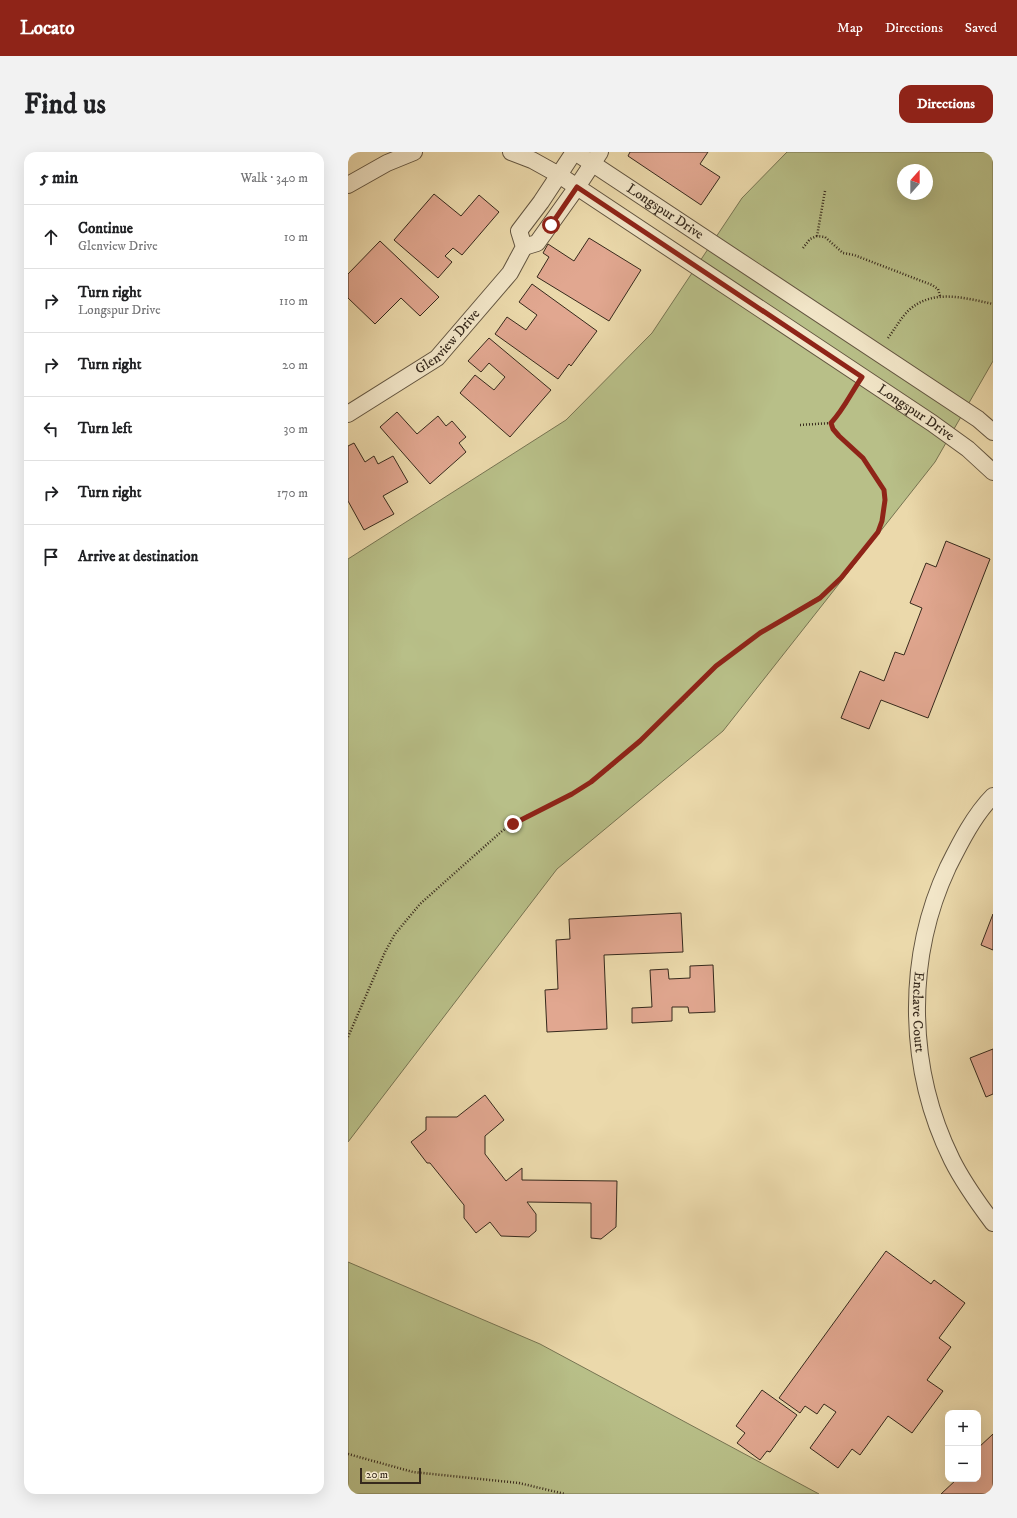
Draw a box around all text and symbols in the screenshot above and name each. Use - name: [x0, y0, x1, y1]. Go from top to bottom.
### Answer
- text: Locato: [20, 17, 75, 40]
- text: Map: [837, 19, 863, 37]
- text: Directions: [885, 19, 943, 37]
- text: Saved: [965, 19, 997, 37]
- button: Directions: [899, 85, 993, 123]
- text: Find us: [24, 87, 106, 122]
- north arrow: [897, 164, 933, 200]
- text: 5 min: [40, 167, 78, 189]
- text: Walk · 340 m: [240, 170, 308, 186]
- street label: Longspur Drive: [623, 180, 707, 244]
- route start: [542, 216, 560, 234]
- text: Continue: [78, 219, 133, 238]
- icon: ahead: [40, 226, 62, 248]
- text: 10 m: [284, 229, 308, 245]
- text: Glenview Drive: [78, 238, 158, 254]
- text: Turn right: [78, 283, 141, 302]
- icon: right: [40, 290, 62, 312]
- text: 110 m: [279, 293, 308, 309]
- text: Longspur Drive: [78, 302, 161, 318]
- street label: Glenview Drive: [412, 305, 484, 378]
- icon: right: [40, 354, 62, 376]
- text: Turn right: [78, 355, 141, 374]
- text: 20 m: [282, 357, 308, 373]
- street label: Longspur Drive: [874, 380, 958, 445]
- icon: left: [40, 418, 62, 440]
- text: Turn left: [78, 419, 132, 438]
- text: 30 m: [284, 421, 308, 437]
- icon: right: [40, 482, 62, 504]
- text: Turn right: [78, 483, 141, 502]
- text: 170 m: [277, 485, 308, 501]
- icon: arrive: [40, 546, 62, 568]
- text: Arrive at destination: [78, 547, 198, 566]
- route end: [504, 815, 522, 833]
- street label: Enclave Court: [908, 971, 929, 1054]
- map controls: [945, 1410, 981, 1482]
- button: +: [945, 1410, 981, 1446]
- button: −: [945, 1446, 981, 1482]
- scale bar: [360, 1466, 421, 1485]
- text: 20 m: [366, 1468, 388, 1482]

